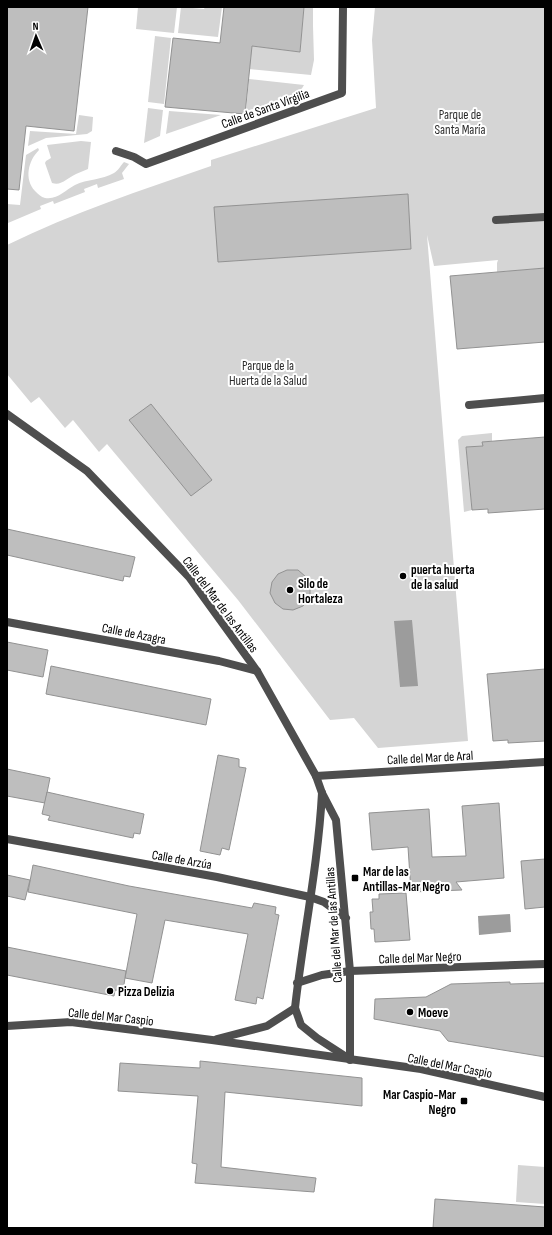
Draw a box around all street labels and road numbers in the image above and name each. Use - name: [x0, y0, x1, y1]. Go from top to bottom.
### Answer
- street label: Calle de Santa Virgilia: [219, 86, 312, 132]
- street label: Calle del Mar de las Antillas: [179, 553, 262, 656]
- street label: Calle de Azagra: [100, 620, 167, 648]
- street label: Calle del Mar de Aral: [387, 748, 474, 768]
- street label: Calle de Arzúa: [151, 847, 213, 873]
- street label: Calle del Mar de las Antillas: [322, 866, 346, 983]
- street label: Calle del Mar Negro: [378, 949, 462, 967]
- street label: Calle del Mar Caspio: [67, 1005, 154, 1029]
- street label: Calle del Mar Caspio: [406, 1050, 493, 1082]

